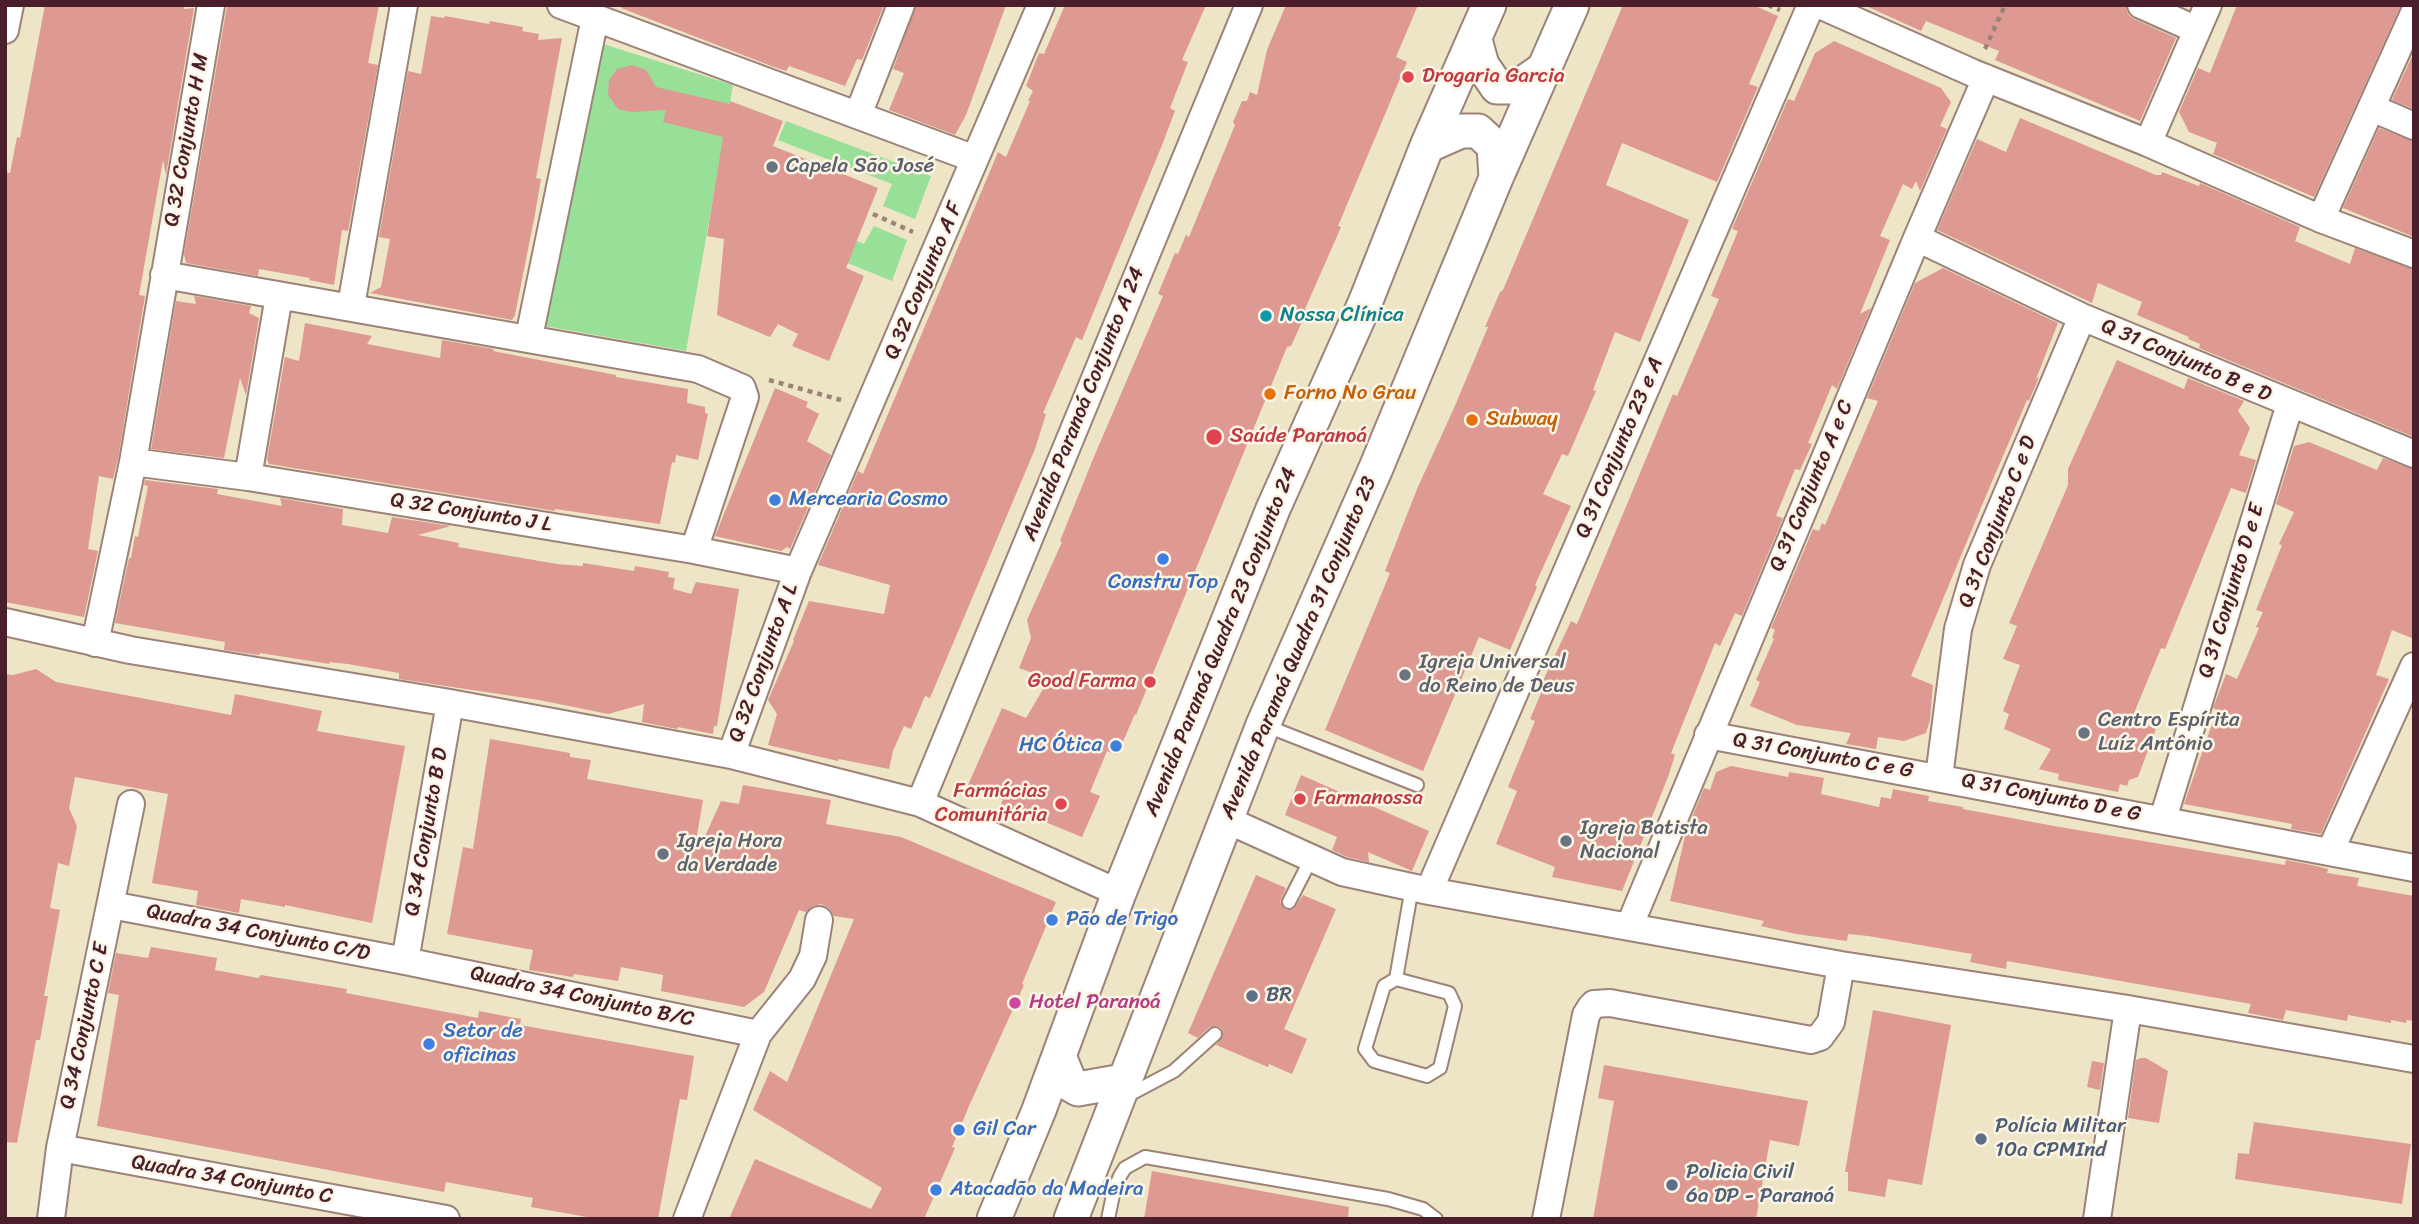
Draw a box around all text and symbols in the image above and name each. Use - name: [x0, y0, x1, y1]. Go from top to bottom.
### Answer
- street label: Q 32 Conjunto H M: [159, 52, 215, 228]
- place label: Drogaria Garcia: [1422, 64, 1564, 90]
- marker: Drogaria Garcia: [1400, 69, 1416, 85]
- place label: Capela São José: [786, 154, 934, 180]
- marker: Capela São José: [764, 159, 780, 175]
- street label: Q 32 Conjunto A F: [879, 199, 969, 363]
- street label: Avenida Paranoá Conjunto A 24: [1017, 264, 1151, 544]
- place label: Nossa Clínica: [1280, 303, 1404, 329]
- marker: Nossa Clínica: [1258, 308, 1274, 324]
- street label: Q 31 Conjunto B e D: [2097, 314, 2275, 408]
- street label: Q 31 Conjunto 23 e A: [1571, 354, 1669, 542]
- place label: Forno No Grau: [1284, 381, 1416, 407]
- marker: Forno No Grau: [1262, 386, 1278, 402]
- street label: Q 31 Conjunto A e C: [1765, 397, 1859, 575]
- place label: Subway: [1486, 407, 1558, 433]
- marker: Subway: [1464, 412, 1480, 428]
- place label: Saúde Paranoá: [1230, 424, 1367, 450]
- marker: Saúde Paranoá: [1204, 427, 1224, 447]
- street label: Q 31 Conjunto C e D: [1954, 433, 2042, 611]
- street label: Avenida Paranoá Quadra 23 Conjunto 24: [1139, 464, 1303, 820]
- street label: Avenida Paranoá Quadra 31 Conjunto 23: [1215, 473, 1383, 823]
- place label: Mercearia Cosmo: [789, 487, 948, 513]
- street label: Q 32 Conjunto J L: [389, 488, 553, 538]
- marker: Mercearia Cosmo: [767, 492, 783, 508]
- street label: Q 31 Conjunto D e E: [2194, 501, 2270, 681]
- marker: Constru Top: [1155, 551, 1171, 567]
- place label: Constru Top: [1108, 570, 1218, 596]
- street label: Q 32 Conjunto A L: [724, 580, 804, 746]
- place label: Igreja Universal do Reino de Deus: [1419, 650, 1574, 700]
- marker: Igreja Universal do Reino de Deus: [1397, 667, 1413, 683]
- place label: Good Farma: [1028, 669, 1136, 695]
- marker: Good Farma: [1142, 674, 1158, 690]
- place label: Centro Espírita Luíz Antônio: [2098, 708, 2239, 758]
- marker: Centro Espírita Luíz Antônio: [2076, 725, 2092, 741]
- street label: Q 31 Conjunto C e G: [1731, 728, 1915, 784]
- place label: HC Ótica: [1019, 733, 1102, 759]
- marker: HC Ótica: [1108, 738, 1124, 754]
- street label: Q 34 Conjunto B D: [400, 746, 454, 918]
- street label: Q 31 Conjunto D e G: [1959, 768, 2143, 828]
- place label: Farmácias Comunitária: [935, 779, 1047, 829]
- place label: Farmanossa: [1314, 786, 1423, 812]
- marker: Farmanossa: [1292, 791, 1308, 807]
- marker: Farmácias Comunitária: [1053, 796, 1069, 812]
- place label: Igreja Batista Nacional: [1580, 816, 1708, 866]
- place label: Igreja Hora da Verdade: [677, 829, 782, 879]
- marker: Igreja Batista Nacional: [1558, 833, 1574, 849]
- marker: Igreja Hora da Verdade: [655, 846, 671, 862]
- street label: Quadra 34 Conjunto C/D: [144, 899, 372, 967]
- place label: Pão de Trigo: [1066, 907, 1178, 933]
- marker: Pão de Trigo: [1044, 912, 1060, 928]
- street label: Q 34 Conjunto C E: [55, 941, 115, 1111]
- street label: Quadra 34 Conjunto B/C: [468, 961, 696, 1033]
- place label: BR: [1266, 983, 1292, 1009]
- marker: BR: [1244, 988, 1260, 1004]
- place label: Hotel Paranoá: [1029, 990, 1161, 1016]
- marker: Hotel Paranoá: [1007, 995, 1023, 1011]
- place label: Setor de oficinas: [443, 1019, 523, 1069]
- marker: Setor de oficinas: [421, 1036, 437, 1052]
- place label: Polícia Militar 10a CPMInd: [1995, 1114, 2126, 1164]
- place label: Gil Car: [973, 1117, 1036, 1143]
- marker: Gil Car: [951, 1122, 967, 1138]
- marker: Polícia Militar 10a CPMInd: [1973, 1131, 1989, 1147]
- street label: Quadra 34 Conjunto C: [129, 1150, 335, 1210]
- place label: Policia Civil 6a DP - Paranoá: [1686, 1160, 1834, 1210]
- place label: Atacadão da Madeira: [950, 1177, 1144, 1203]
- marker: Policia Civil 6a DP - Paranoá: [1664, 1177, 1680, 1193]
- marker: Atacadão da Madeira: [928, 1182, 944, 1198]

